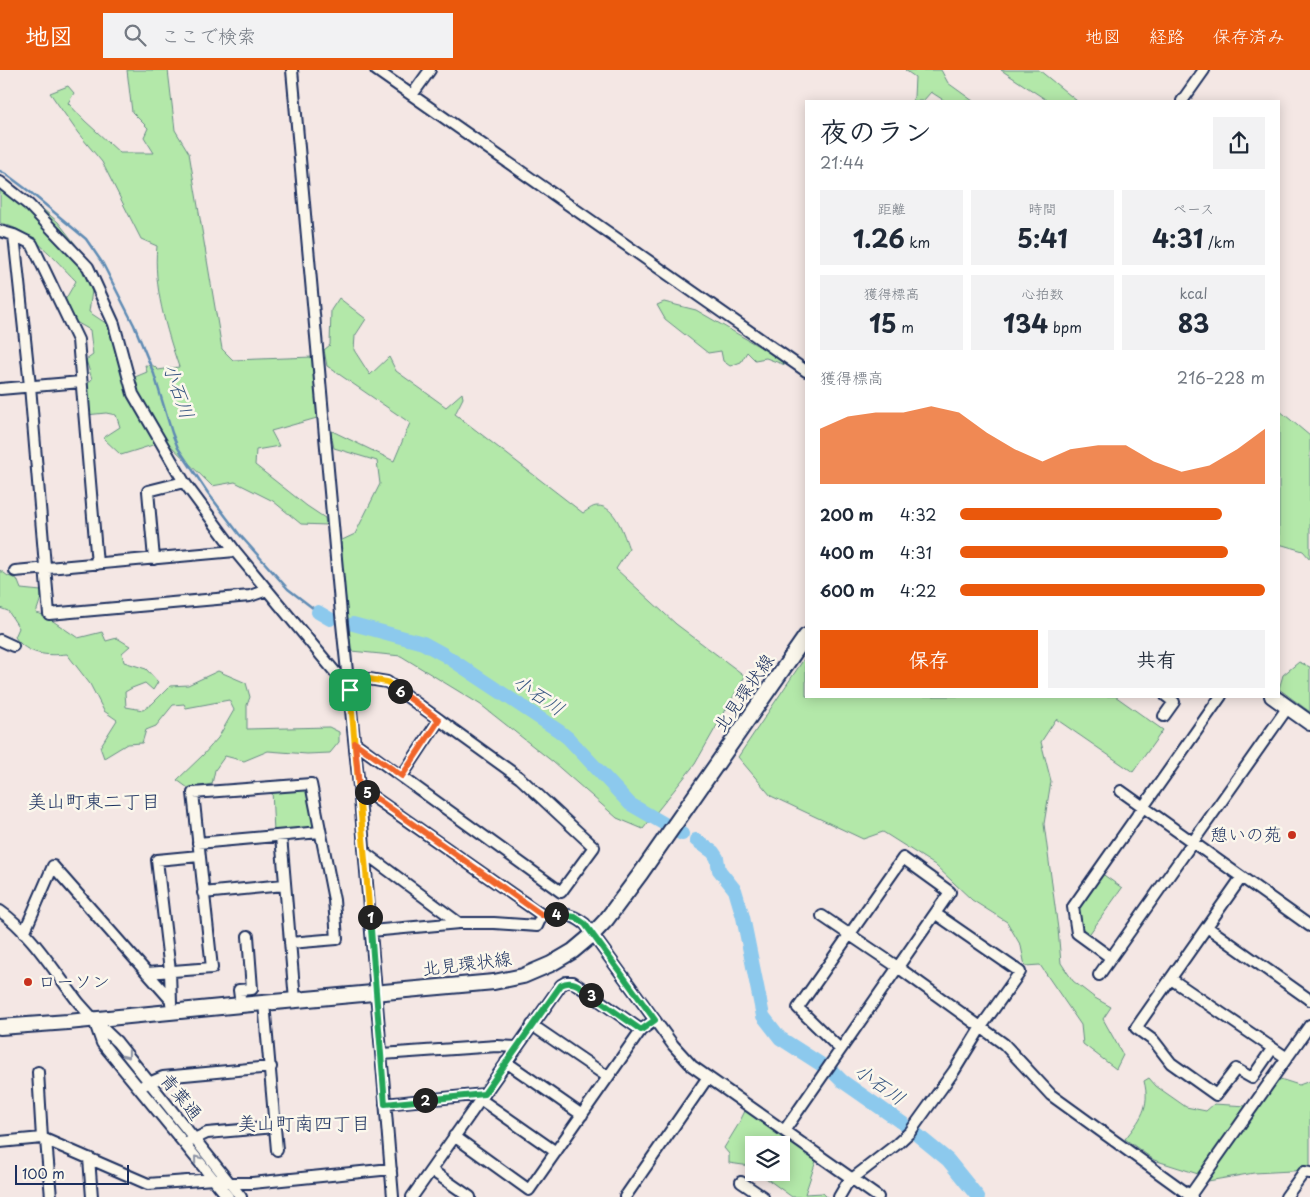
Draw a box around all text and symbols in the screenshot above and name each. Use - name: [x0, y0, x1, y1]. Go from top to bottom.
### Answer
- search box: [103, 13, 453, 58]
- text: 地図: [25, 17, 73, 53]
- icon: search: [121, 21, 149, 49]
- text: ここで検索: [161, 21, 256, 49]
- text: 地図: [1085, 22, 1121, 49]
- text: 経路: [1149, 22, 1185, 49]
- text: 保存済み: [1213, 22, 1285, 49]
- text: 夜のラン: [820, 109, 932, 152]
- button: share: [1213, 117, 1265, 169]
- text: 21:44: [820, 150, 864, 174]
- text: 距離: [878, 198, 906, 219]
- text: 時間: [1029, 198, 1057, 219]
- text: ペース: [1173, 198, 1214, 219]
- text: 1.26: [853, 219, 905, 257]
- text: 5:41: [1017, 219, 1068, 257]
- text: 4:31: [1152, 219, 1204, 257]
- text: km: [905, 232, 930, 253]
- text: /km: [1204, 232, 1235, 253]
- text: 獲得標高: [864, 283, 920, 304]
- text: 心拍数: [1022, 283, 1064, 304]
- text: kcal: [1180, 283, 1207, 304]
- text: 15: [869, 304, 897, 342]
- text: 134: [1003, 304, 1048, 342]
- text: 83: [1178, 304, 1209, 342]
- text: m: [897, 317, 914, 338]
- text: bpm: [1048, 317, 1082, 338]
- water label: 小石川: [157, 359, 202, 422]
- text: 獲得標高: [820, 365, 884, 389]
- text: 216–228 m: [1177, 365, 1265, 389]
- text: 200 m: [820, 502, 874, 526]
- text: 4:32: [900, 502, 937, 526]
- text: 400 m: [820, 540, 874, 564]
- text: 4:31: [900, 540, 932, 564]
- text: 600 m: [820, 578, 874, 602]
- text: 4:22: [900, 578, 937, 602]
- button: 保存: [820, 630, 1038, 688]
- button: 共有: [1048, 630, 1265, 688]
- street label: 北見環状線: [706, 648, 780, 737]
- water label: 小石川: [508, 667, 571, 722]
- pin: [329, 669, 371, 711]
- icon: arrive: [336, 676, 364, 704]
- pin: 6: [388, 678, 412, 704]
- text: 6: [396, 681, 405, 702]
- pin: 5: [354, 780, 380, 804]
- text: 5: [363, 782, 372, 803]
- district label: 美山町東二丁目: [27, 786, 161, 814]
- place label: 憩いの苑: [1210, 820, 1282, 847]
- marker: 憩いの苑: [1286, 829, 1298, 841]
- pin: 4: [544, 902, 568, 926]
- pin: 1: [358, 904, 382, 930]
- text: 4: [552, 904, 561, 925]
- text: 1: [367, 907, 374, 928]
- street label: 北見環状線: [421, 944, 513, 981]
- place label: ローソン: [38, 967, 110, 994]
- marker: ローソン: [22, 976, 34, 988]
- pin: 3: [578, 982, 604, 1008]
- text: 3: [587, 985, 596, 1006]
- one-way arrow: [121, 1049, 130, 1059]
- water label: 小石川: [849, 1055, 912, 1111]
- street label: 青葉通: [155, 1067, 210, 1126]
- pin: 2: [412, 1088, 438, 1112]
- text: 2: [421, 1090, 430, 1111]
- district label: 美山町南四丁目: [237, 1108, 371, 1136]
- map controls: [745, 1136, 790, 1181]
- button: layers: [745, 1136, 790, 1181]
- one-way arrow: [195, 1156, 203, 1165]
- scale bar: [15, 1162, 129, 1185]
- text: 100 m: [22, 1163, 65, 1184]

